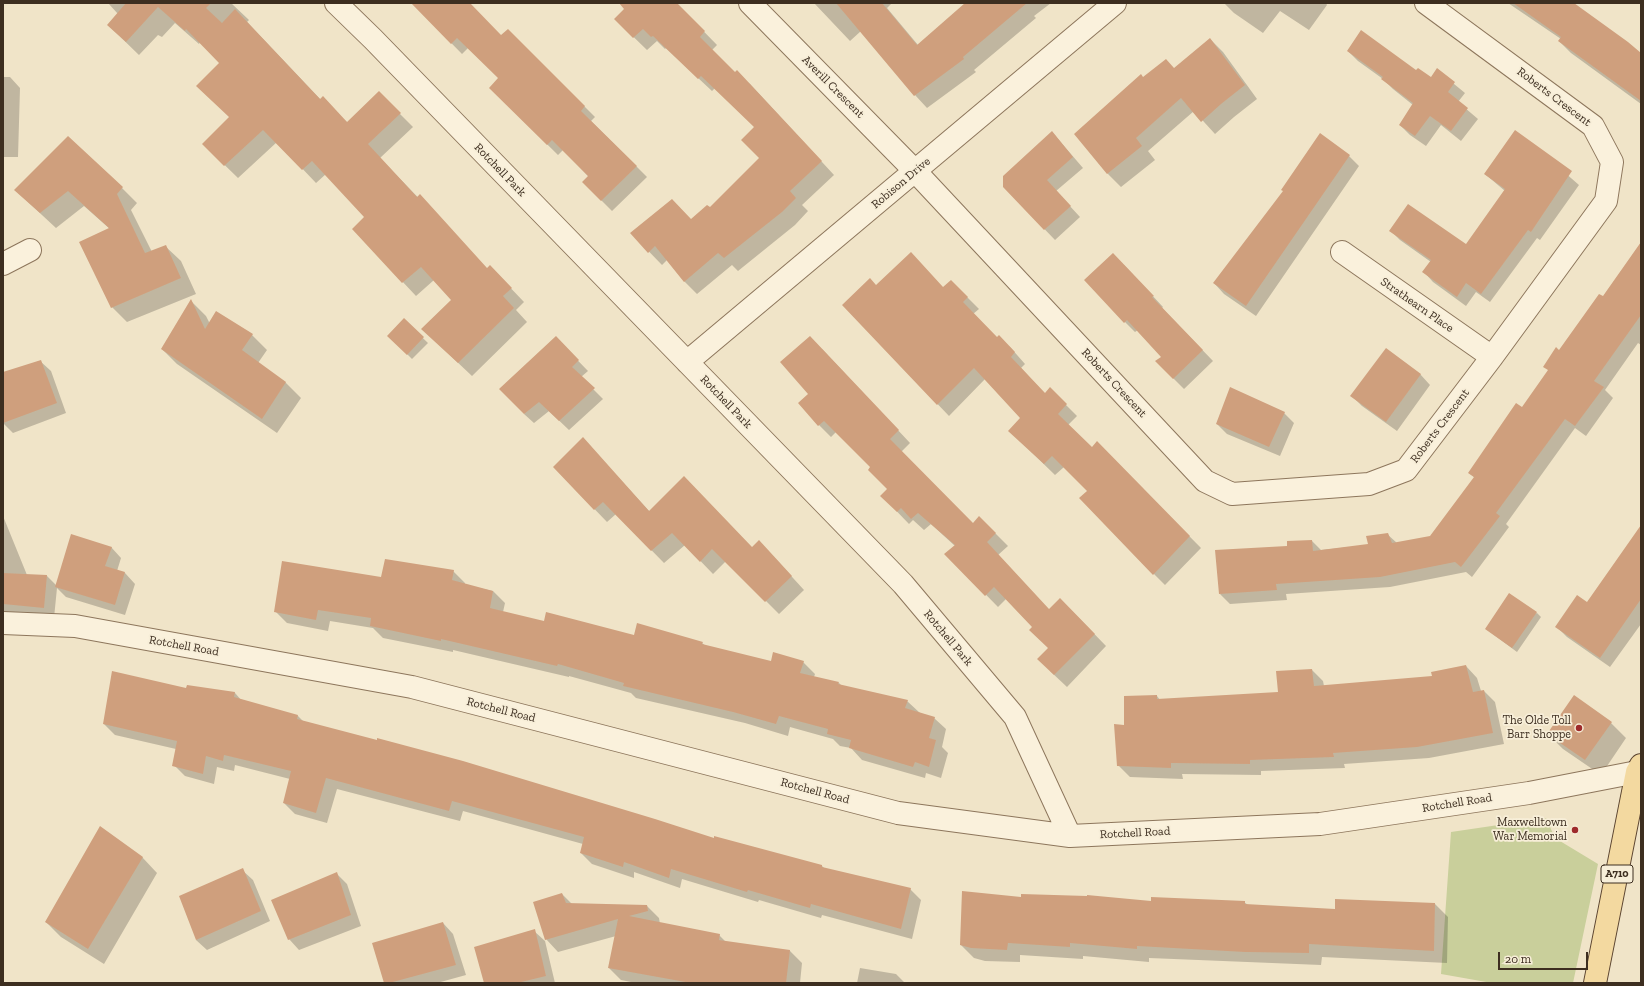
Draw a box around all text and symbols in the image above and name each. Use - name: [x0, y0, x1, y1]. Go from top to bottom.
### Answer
- street label: Averill Crescent: [799, 53, 867, 121]
- street label: Roberts Crescent: [1514, 64, 1594, 130]
- street label: Rotchell Park: [471, 140, 529, 200]
- street label: Robison Drive: [869, 154, 933, 212]
- street label: Strathearn Place: [1378, 274, 1456, 336]
- street label: Roberts Crescent: [1078, 345, 1150, 421]
- street label: Rotchell Park: [697, 372, 755, 432]
- street label: Roberts Crescent: [1407, 386, 1473, 466]
- street label: Rotchell Park: [920, 607, 976, 669]
- street label: Rotchell Road: [148, 633, 220, 659]
- street label: Rotchell Road: [465, 694, 537, 726]
- place label: The Olde Toll Barr Shoppe: [1503, 714, 1571, 742]
- marker: The Olde Toll Barr Shoppe: [1574, 723, 1584, 733]
- street label: Rotchell Road: [779, 775, 851, 807]
- street label: Rotchell Road: [1421, 790, 1493, 816]
- place label: Maxwelltown War Memorial: [1493, 816, 1567, 844]
- street label: Rotchell Road: [1099, 824, 1171, 842]
- marker: Maxwelltown War Memorial: [1570, 825, 1580, 835]
- road number: A710: [1601, 865, 1633, 883]
- scale bar: [1500, 944, 1590, 970]
- text: 20 m: [1505, 952, 1531, 966]

